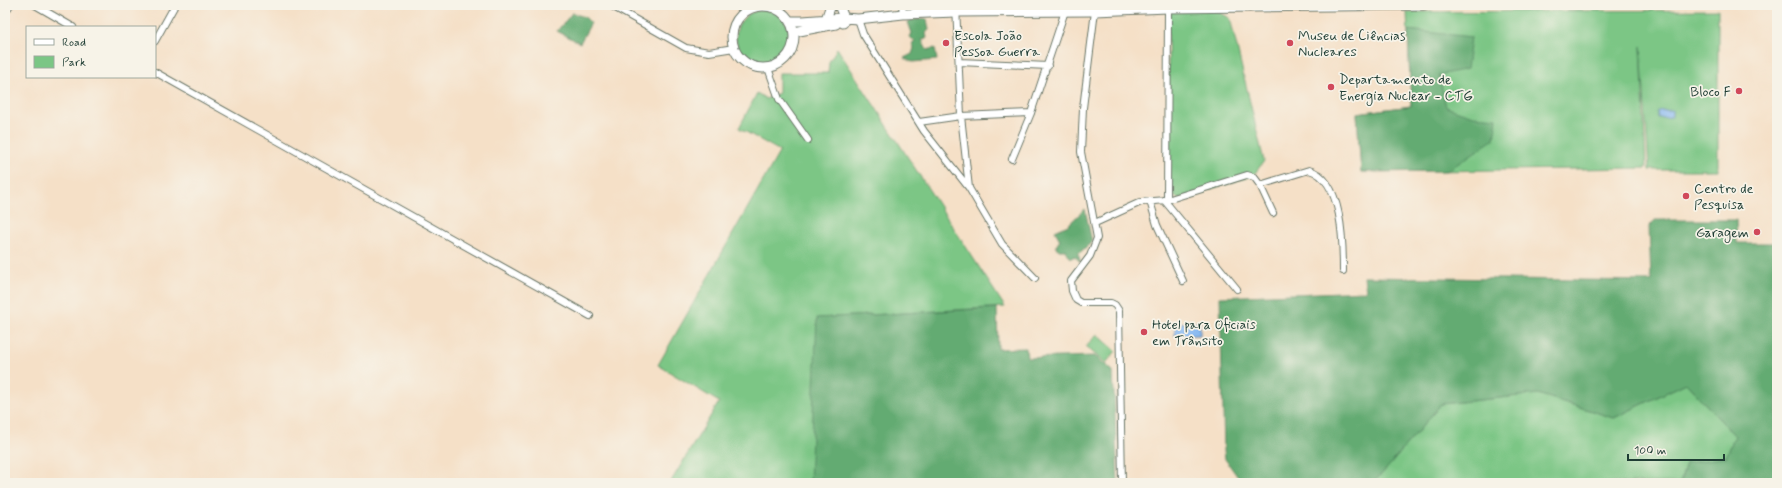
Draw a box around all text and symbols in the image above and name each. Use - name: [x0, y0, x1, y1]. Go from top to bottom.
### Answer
- legend: [26, 26, 156, 78]
- place label: Escola João Pessoa Guerra: [954, 27, 1040, 61]
- place label: Museu de Ciências Nucleares: [1298, 27, 1406, 61]
- text: Road: [62, 35, 86, 51]
- marker: Escola João Pessoa Guerra: [941, 38, 951, 48]
- marker: Museu de Ciências Nucleares: [1285, 38, 1295, 48]
- text: Park: [62, 55, 86, 71]
- place label: Departamento de Energia Nuclear - CTG: [1339, 71, 1473, 106]
- marker: Departamento de Energia Nuclear - CTG: [1326, 82, 1336, 92]
- place label: Bloco F: [1690, 83, 1731, 101]
- marker: Bloco F: [1734, 86, 1744, 96]
- place label: Centro de Pesquisa: [1694, 180, 1754, 214]
- marker: Centro de Pesquisa: [1681, 191, 1691, 201]
- place label: Garagem: [1696, 224, 1749, 243]
- marker: Garagem: [1752, 227, 1762, 237]
- place label: Hotel para Oficiais em Trânsito: [1152, 316, 1256, 350]
- marker: Hotel para Oficiais em Trânsito: [1139, 327, 1149, 337]
- scale bar: [1628, 436, 1724, 462]
- text: 100 m: [1634, 443, 1666, 459]

